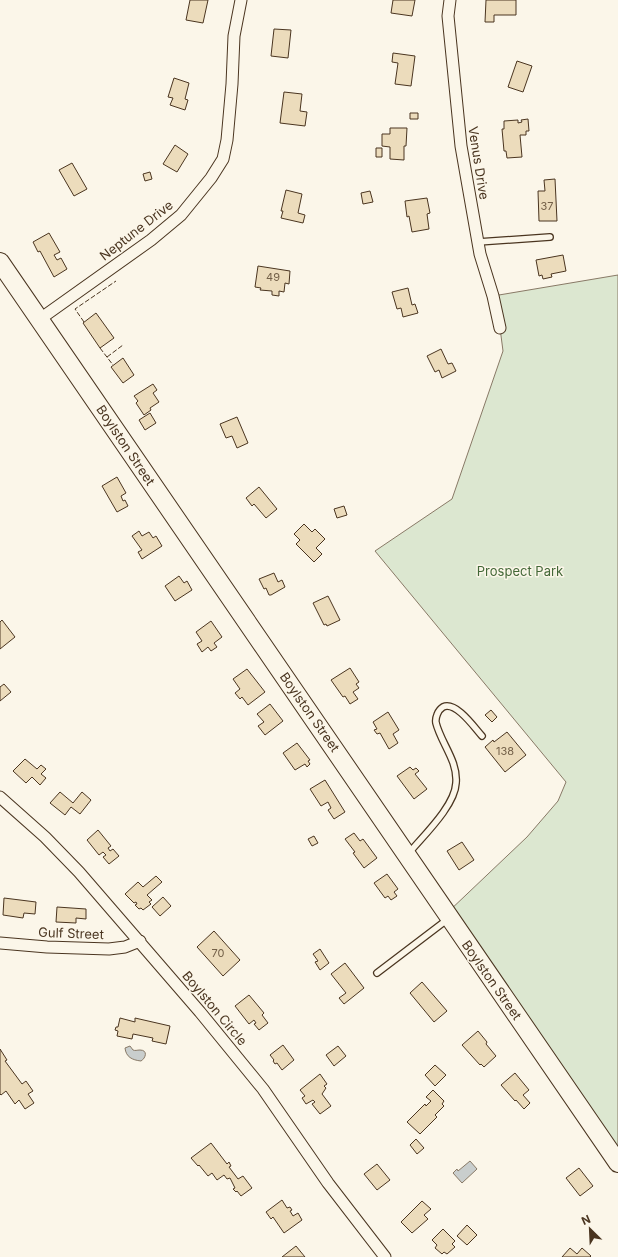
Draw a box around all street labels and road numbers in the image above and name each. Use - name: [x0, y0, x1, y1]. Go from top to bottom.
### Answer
- street label: Venus Drive: [465, 125, 493, 201]
- street label: Neptune Drive: [96, 196, 176, 264]
- street label: Boylston Street: [93, 402, 159, 488]
- street label: Boylston Street: [277, 669, 343, 755]
- street label: Gulf Street: [38, 924, 104, 942]
- street label: Boylston Street: [459, 937, 525, 1023]
- street label: Boylston Circle: [179, 968, 251, 1048]

